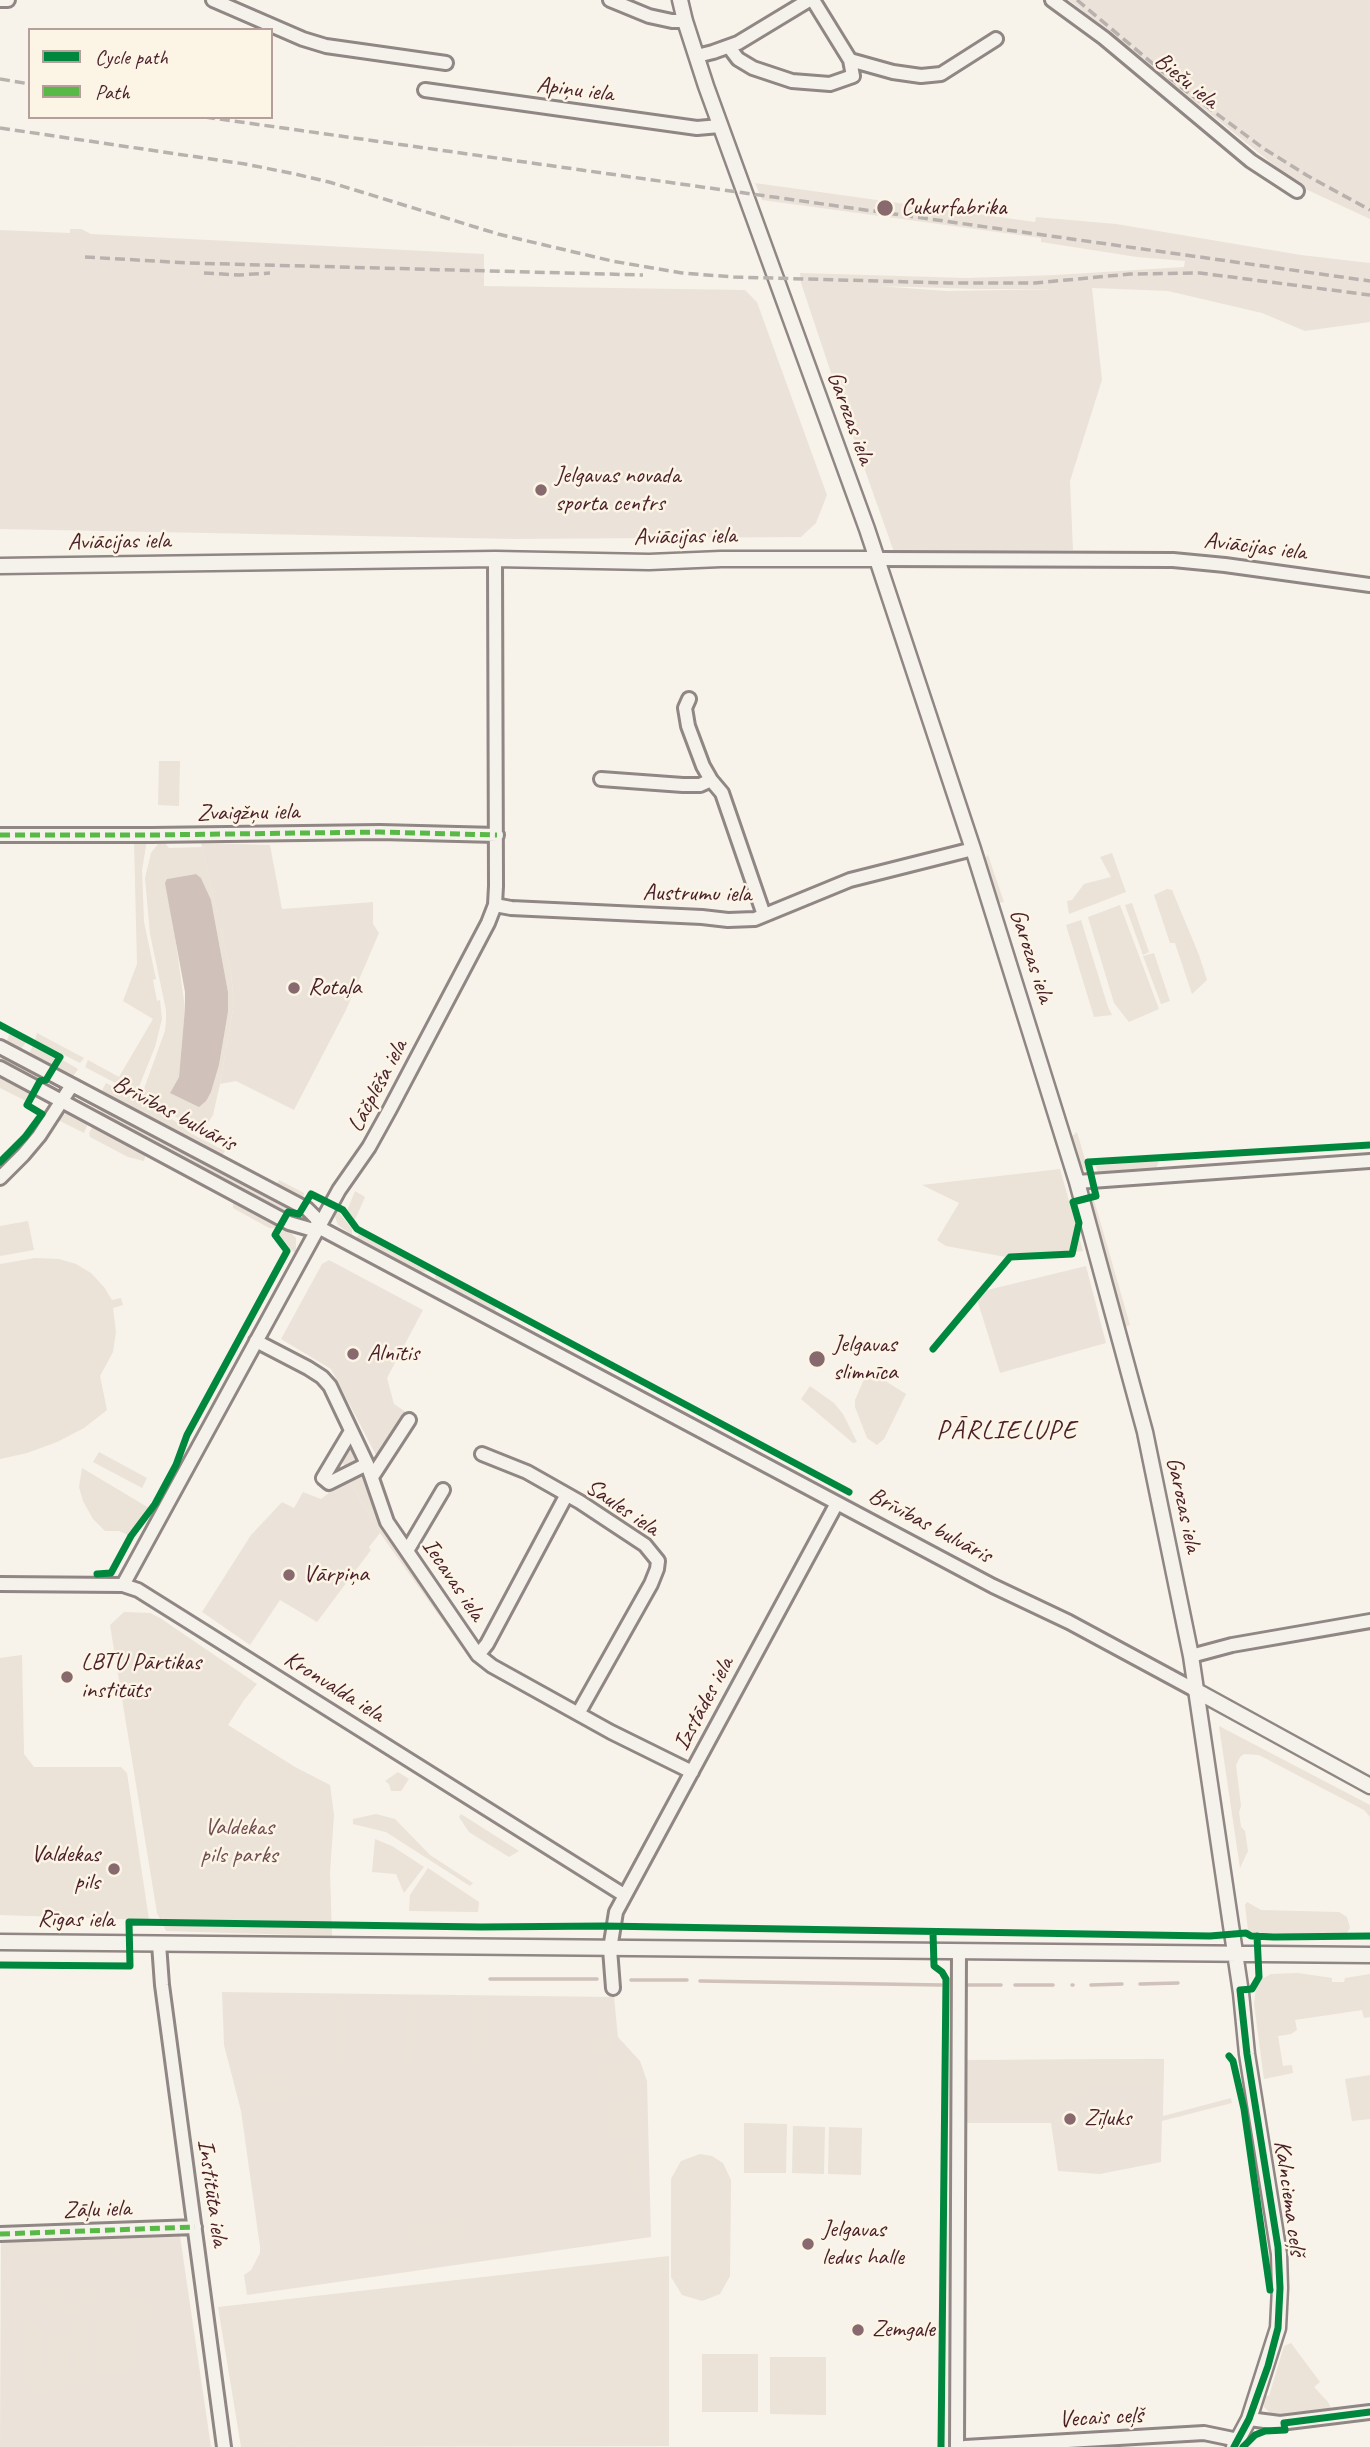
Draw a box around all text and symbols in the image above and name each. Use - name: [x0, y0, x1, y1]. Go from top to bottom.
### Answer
- legend: [28, 28, 273, 119]
- text: Cycle path: [95, 44, 168, 70]
- street label: Biešu iela: [1148, 47, 1224, 115]
- street label: Apiņu iela: [535, 71, 615, 109]
- text: Path: [95, 79, 130, 105]
- place label: Cukurfabrika: [901, 194, 1006, 222]
- marker: Cukurfabrika: [875, 198, 895, 218]
- street label: Garozas iela: [820, 368, 880, 468]
- place label: Jelgavas novada sporta centrs: [555, 462, 680, 518]
- marker: Jelgavas novada sporta centrs: [533, 482, 549, 498]
- street label: Aviācijas iela: [633, 522, 737, 552]
- street label: Aviācijas iela: [1202, 526, 1308, 568]
- street label: Aviācijas iela: [67, 527, 171, 557]
- street label: Zvaigžņu iela: [197, 798, 299, 828]
- street label: Austrumu iela: [642, 879, 752, 909]
- street label: Garozas iela: [1002, 905, 1060, 1007]
- place label: Rotaļa: [308, 974, 361, 1002]
- marker: Rotaļa: [286, 980, 302, 996]
- street label: Lāčplēša iela: [342, 1035, 414, 1137]
- street label: Brīvības bulvāris: [107, 1069, 241, 1159]
- place label: Jelgavas slimnīca: [833, 1331, 897, 1387]
- place label: Alnītis: [367, 1340, 419, 1368]
- marker: Alnītis: [345, 1346, 361, 1362]
- marker: Jelgavas slimnīca: [807, 1349, 827, 1369]
- district label: PĀRLIELUPE: [937, 1415, 1077, 1447]
- street label: Garozas iela: [1159, 1455, 1207, 1555]
- street label: Saules iela: [580, 1473, 664, 1543]
- street label: Brīvības bulvāris: [863, 1481, 997, 1571]
- street label: Iecavas iela: [415, 1533, 491, 1627]
- place label: Vārpiņa: [303, 1561, 369, 1589]
- marker: Vārpiņa: [281, 1567, 297, 1583]
- street label: Kronvalda iela: [279, 1645, 389, 1729]
- place label: LBTU Pārtikas institūts: [81, 1649, 201, 1705]
- street label: Izstādes iela: [667, 1652, 741, 1756]
- marker: LBTU Pārtikas institūts: [59, 1669, 75, 1685]
- park label: Valdekas pils parks: [201, 1814, 277, 1870]
- place label: Valdekas pils: [31, 1841, 100, 1897]
- marker: Valdekas pils: [106, 1861, 122, 1877]
- street label: Rīgas iela: [37, 1905, 115, 1935]
- place label: Zīļuks: [1084, 2105, 1131, 2133]
- marker: Zīļuks: [1062, 2111, 1078, 2127]
- street label: Institūta iela: [190, 2138, 234, 2248]
- street label: Kalnciema ceļš: [1267, 2139, 1311, 2257]
- street label: Zāļu iela: [63, 2194, 131, 2226]
- place label: Jelgavas ledus halle: [822, 2216, 904, 2272]
- marker: Jelgavas ledus halle: [800, 2236, 816, 2252]
- place label: Zemgale: [872, 2316, 935, 2344]
- marker: Zemgale: [850, 2322, 866, 2338]
- street label: Vecais ceļš: [1058, 2401, 1144, 2435]

